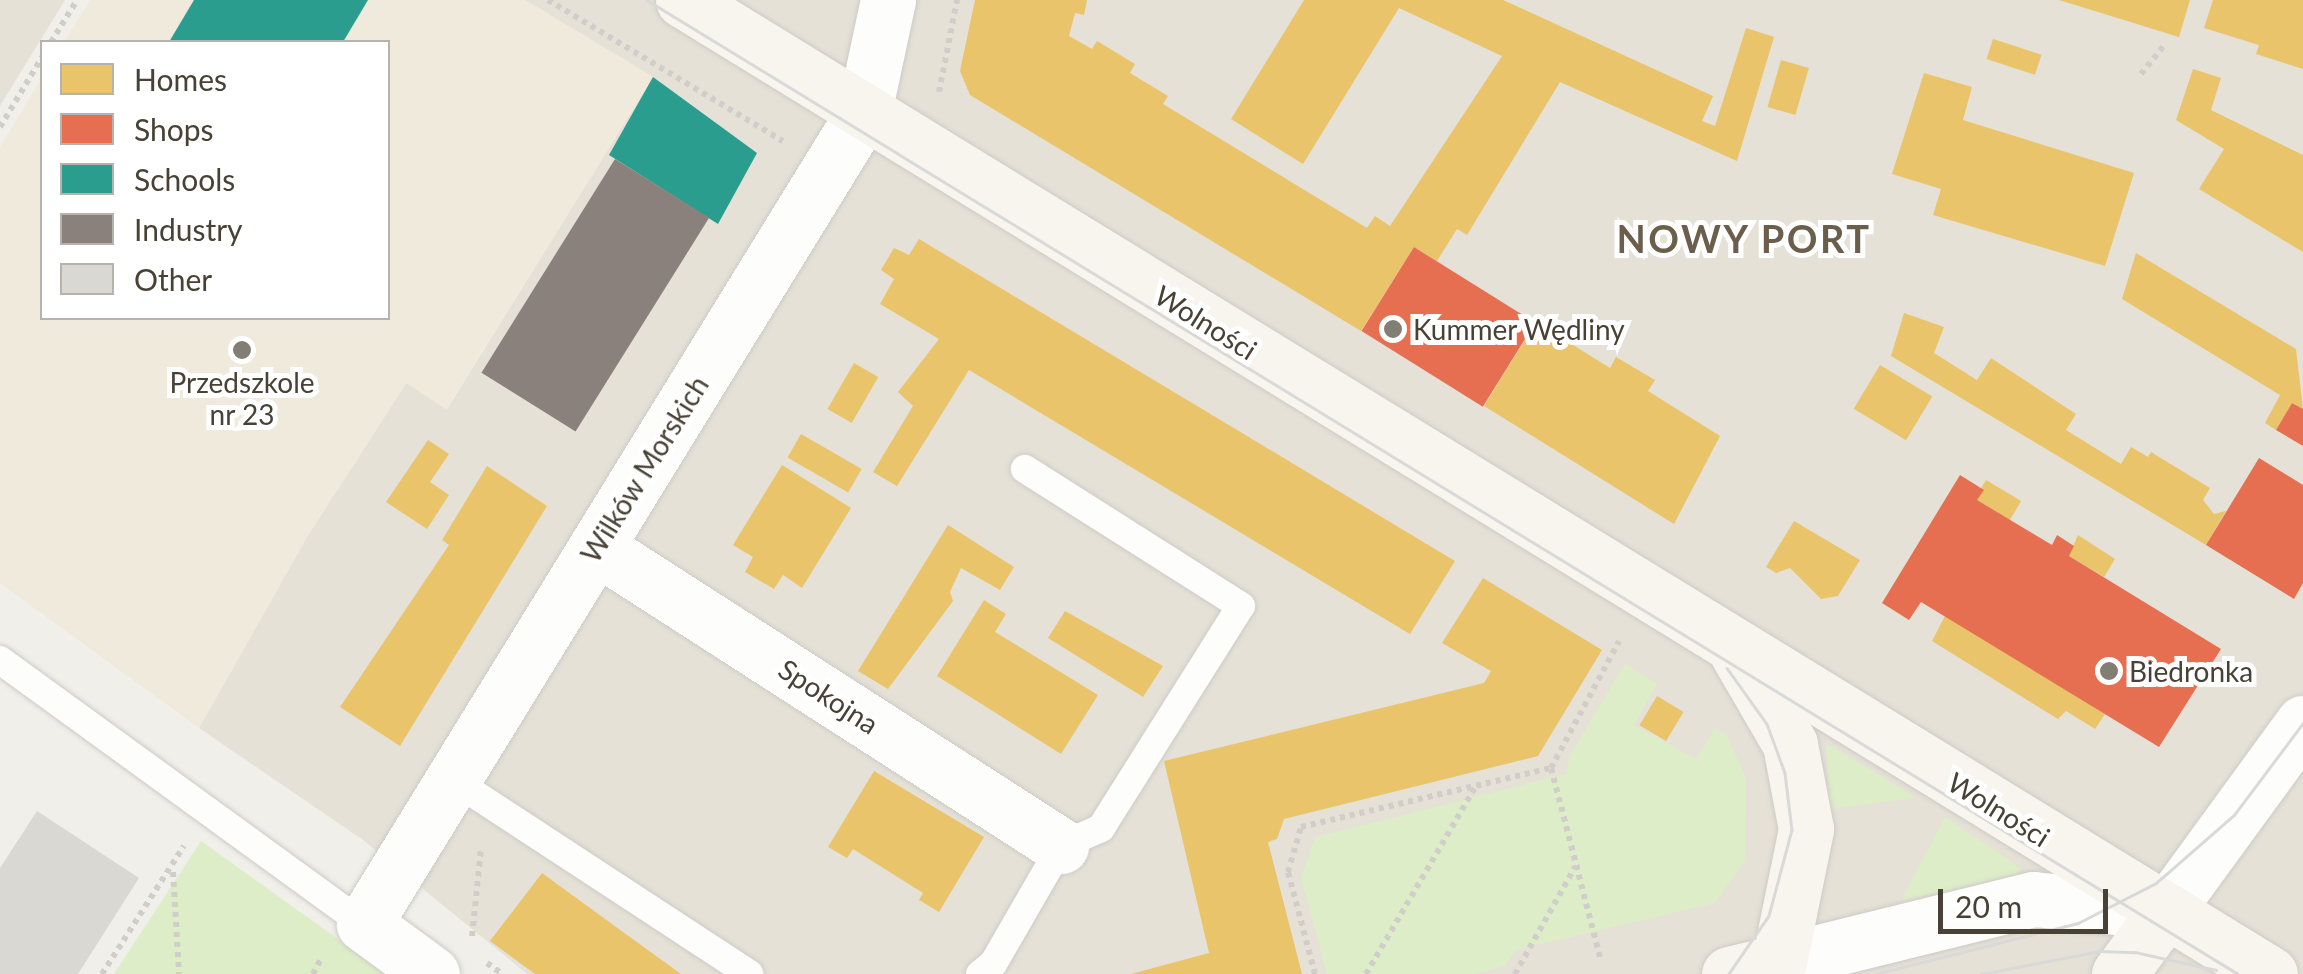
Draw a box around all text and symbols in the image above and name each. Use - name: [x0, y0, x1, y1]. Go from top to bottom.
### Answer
- legend: [40, 40, 390, 320]
- text: Homes: [134, 61, 227, 97]
- text: Shops: [134, 111, 214, 147]
- text: Schools: [134, 161, 235, 197]
- text: Industry: [134, 211, 243, 247]
- district label: NOWY PORT: [1616, 216, 1872, 262]
- text: Other: [134, 261, 212, 297]
- street label: Wolności: [1149, 278, 1263, 366]
- place label: Kummer Wędliny: [1413, 312, 1626, 346]
- marker: Kummer Wędliny: [1382, 318, 1404, 340]
- marker: Przedszkole nr 23: [231, 339, 253, 361]
- place label: Przedszkole nr 23: [169, 365, 315, 431]
- street label: Wilków Morskich: [573, 369, 715, 569]
- street label: Spokojna: [773, 651, 885, 741]
- place label: Biedronka: [2129, 654, 2253, 688]
- marker: Biedronka: [2098, 660, 2120, 682]
- street label: Wolności: [1942, 765, 2056, 853]
- scale bar: [1943, 869, 2113, 931]
- text: 20 m: [1955, 888, 2022, 924]

